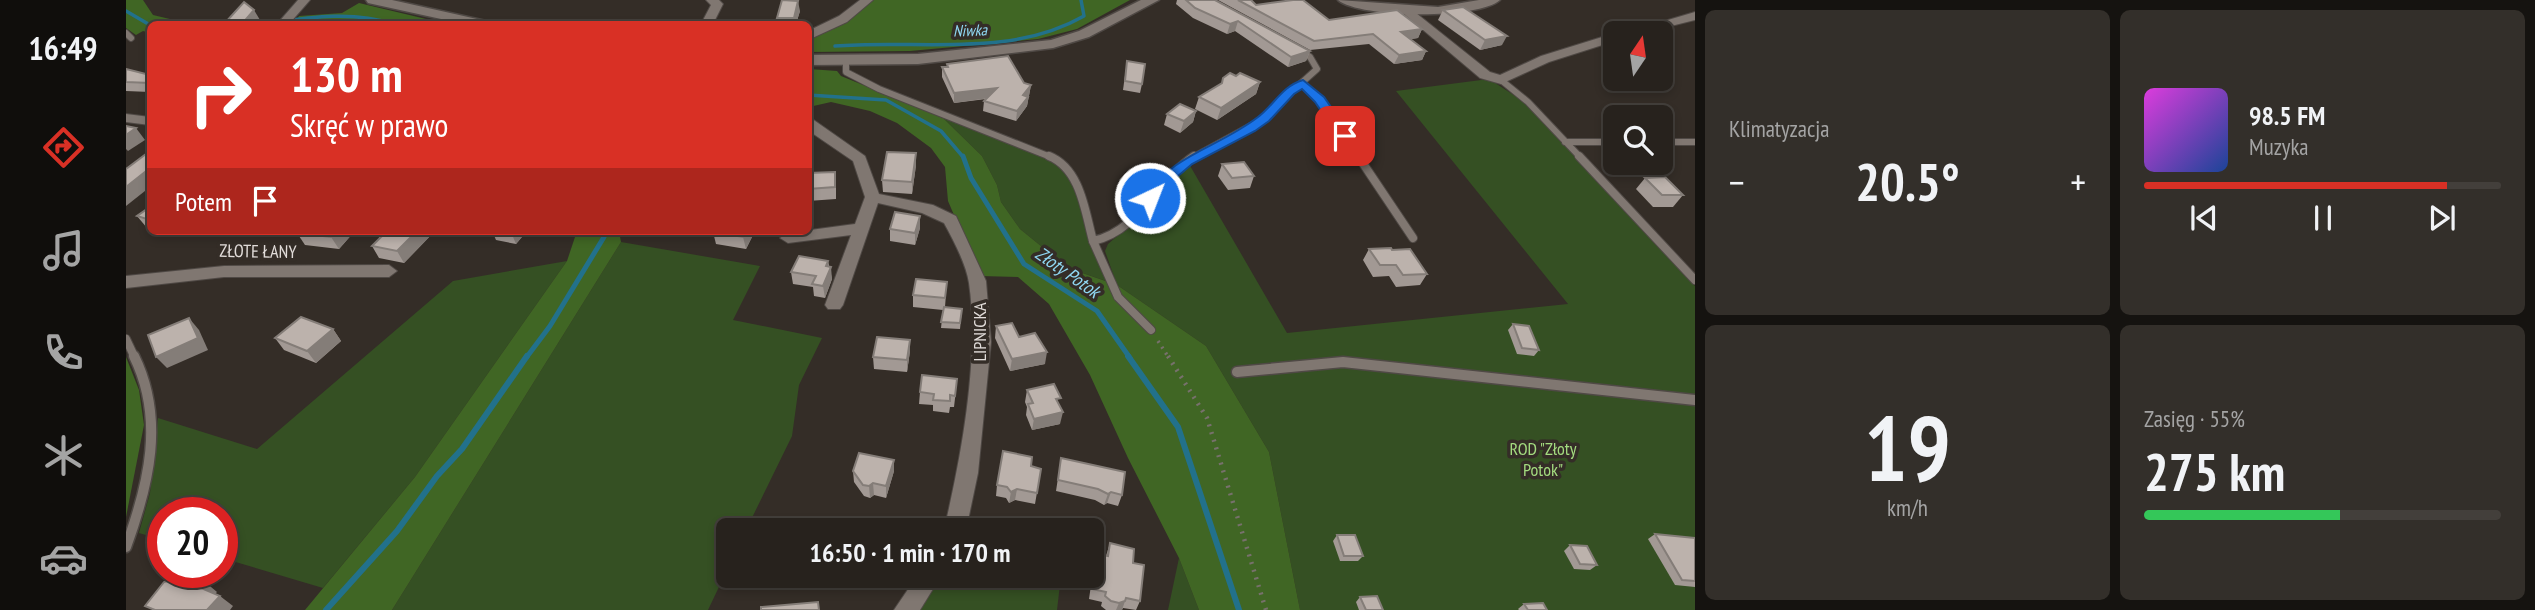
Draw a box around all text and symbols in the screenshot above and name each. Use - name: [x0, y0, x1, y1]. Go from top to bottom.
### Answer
- water label: Niwka: [953, 19, 989, 41]
- north arrow: [1603, 21, 1673, 91]
- map controls: [1603, 21, 1673, 175]
- text: 16:49: [28, 27, 98, 69]
- text: 130 m: [290, 42, 403, 106]
- icon: right: [175, 49, 266, 140]
- text: 98.5 FM: [2249, 99, 2325, 132]
- text: Skręć w prawo: [290, 104, 448, 146]
- button: search: [1603, 105, 1673, 175]
- pin: [1315, 106, 1375, 166]
- text: Klimatyzacja: [1729, 114, 1829, 143]
- icon: arrive: [1326, 117, 1364, 155]
- icon: directions: [39, 123, 88, 172]
- text: Muzyka: [2249, 132, 2309, 161]
- text: 20.5°: [1855, 148, 1960, 215]
- text: −: [1729, 157, 1745, 206]
- text: +: [2070, 157, 2086, 206]
- position arrow: [1113, 161, 1187, 235]
- icon: arrive: [246, 182, 284, 220]
- text: Potem: [175, 185, 232, 218]
- icon: previous: [2185, 199, 2223, 237]
- icon: pause: [2304, 199, 2342, 237]
- icon: next: [2423, 199, 2461, 237]
- icon: music: [39, 226, 88, 275]
- street label: ZŁOTE ŁANY: [219, 239, 298, 263]
- water label: Złoty Potok: [1031, 241, 1107, 304]
- street label: LIPNICKA: [968, 302, 991, 361]
- icon: phone: [39, 328, 88, 377]
- text: 19: [1864, 388, 1951, 506]
- text: Zasięg · 55%: [2144, 404, 2245, 433]
- icon: climate: [39, 431, 88, 480]
- park label: ROD "Złoty Potok": [1510, 437, 1577, 481]
- text: 275 km: [2144, 438, 2285, 505]
- text: km/h: [1887, 493, 1928, 522]
- speed limit sign: 20: [147, 497, 238, 588]
- icon: car: [39, 534, 88, 583]
- text: 16:50 · 1 min · 170 m: [810, 536, 1010, 569]

